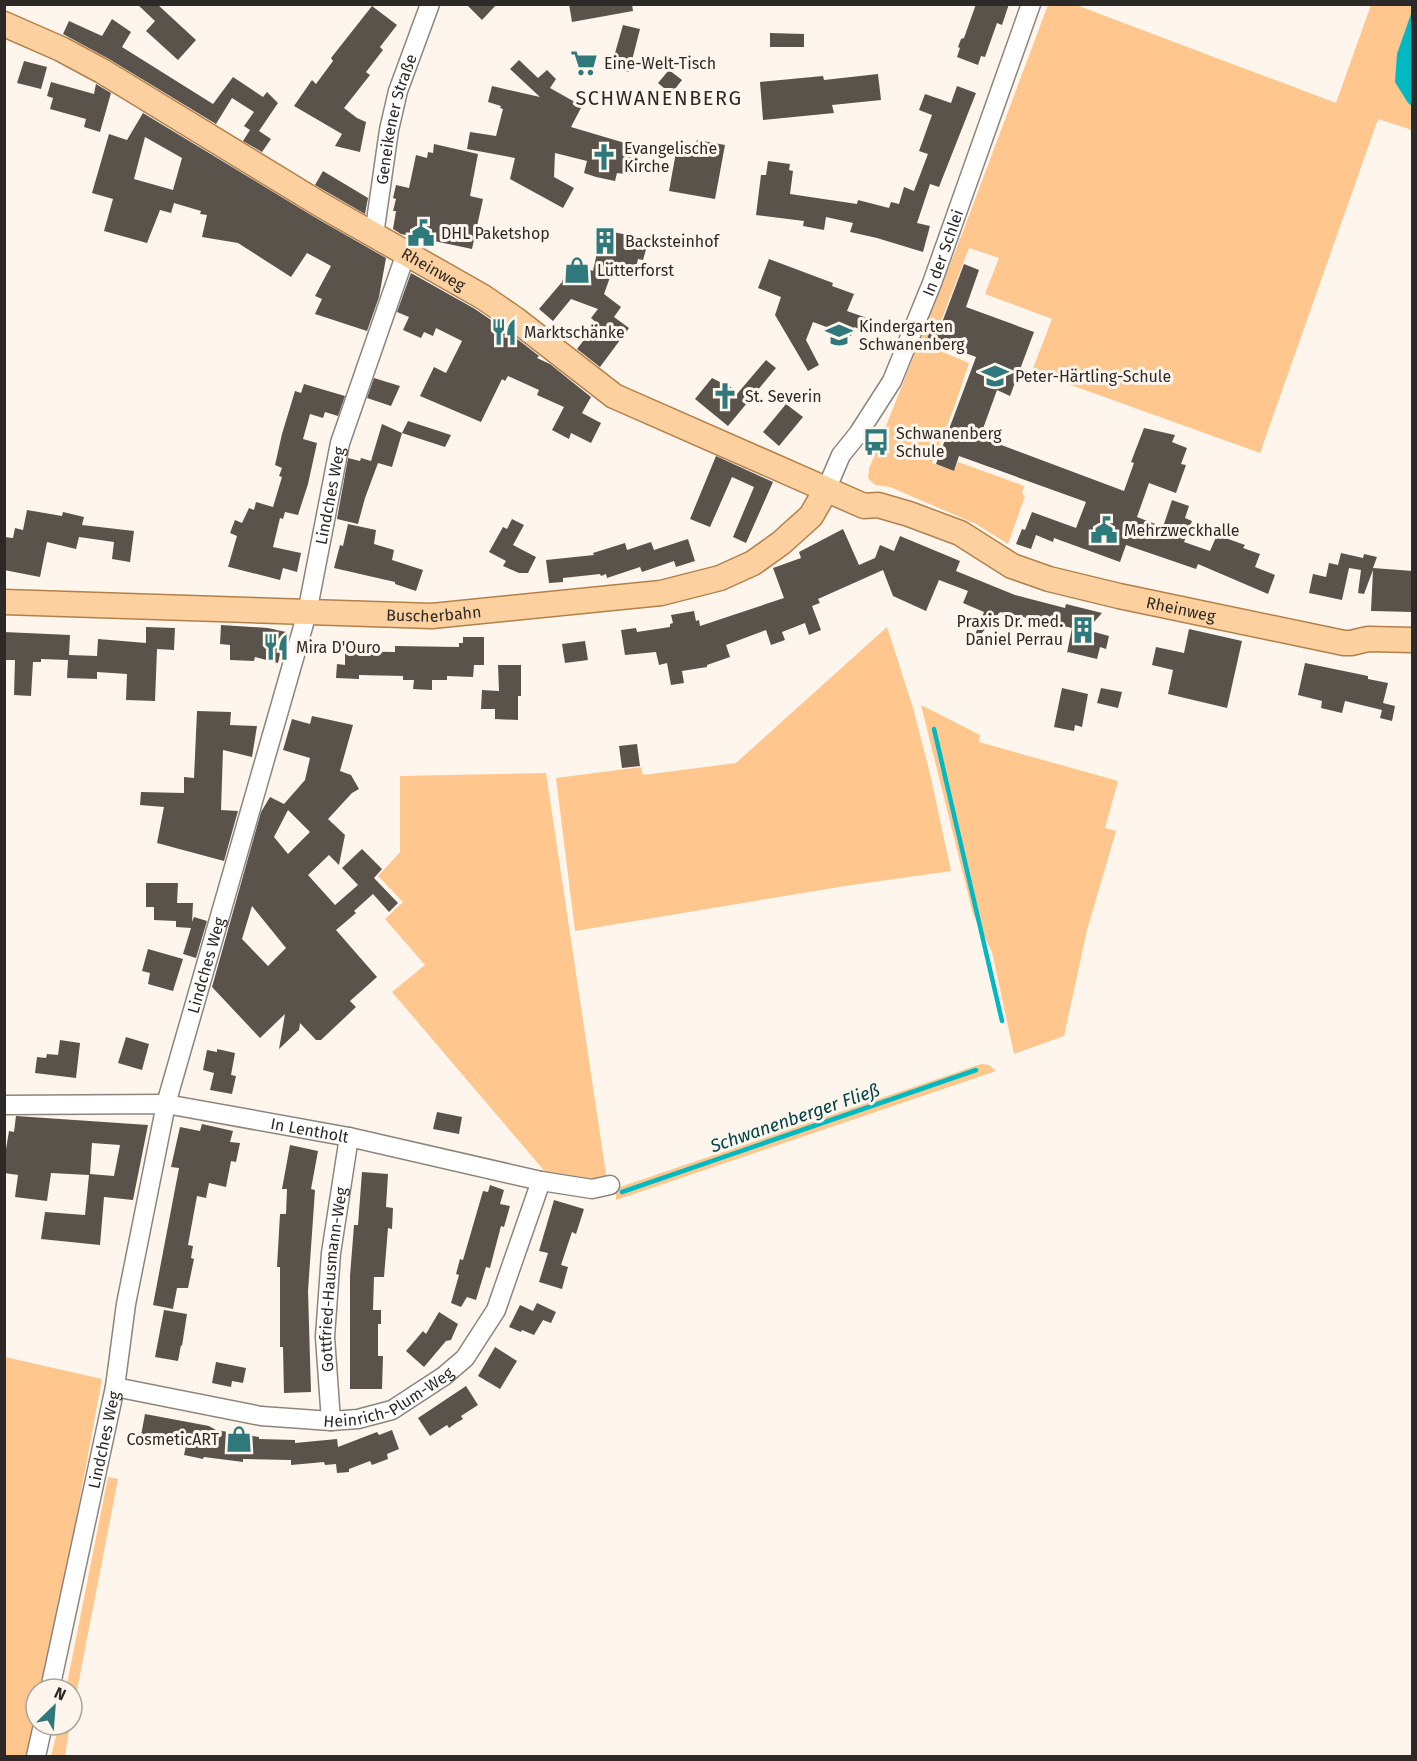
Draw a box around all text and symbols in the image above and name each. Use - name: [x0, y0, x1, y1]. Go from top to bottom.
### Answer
- supermarket icon: Eine-Welt-Tisch: [569, 48, 599, 78]
- street label: Geneikener Straße: [372, 51, 421, 186]
- place label: Eine-Welt-Tisch: [604, 54, 716, 73]
- district label: SCHWANENBERG: [575, 86, 743, 110]
- place label: Evangelische Kirche: [624, 139, 717, 176]
- church icon: Evangelische Kirche: [589, 142, 619, 172]
- street label: In der Schlei: [919, 207, 967, 299]
- public building icon: DHL Paketshop: [406, 218, 436, 248]
- place label: DHL Paketshop: [441, 224, 550, 243]
- building icon: Backsteinhof: [590, 226, 620, 256]
- place label: Backsteinhof: [625, 232, 721, 251]
- street label: Rheinweg: [398, 244, 469, 295]
- shop icon: Lütterforst: [562, 255, 592, 285]
- place label: Lütterforst: [597, 261, 674, 280]
- restaurant icon: Marktschänke: [489, 317, 519, 347]
- place label: Kindergarten Schwanenberg: [859, 317, 965, 354]
- school or university icon: Kindergarten Schwanenberg: [824, 320, 854, 350]
- place label: Marktschänke: [524, 323, 625, 342]
- school or university icon: Peter-Härtling-Schule: [980, 361, 1010, 391]
- place label: Peter-Härtling-Schule: [1015, 367, 1171, 386]
- church icon: St. Severin: [710, 381, 740, 411]
- place label: St. Severin: [745, 387, 822, 406]
- place label: Schwanenberg Schule: [896, 424, 1002, 461]
- bus stop icon: Schwanenberg Schule: [861, 427, 891, 457]
- street label: Lindches Weg: [312, 445, 349, 546]
- public building icon: Mehrzweckhalle: [1089, 515, 1119, 545]
- place label: Mehrzweckhalle: [1124, 521, 1240, 540]
- street label: Rheinweg: [1144, 593, 1218, 626]
- street label: Buscherbahn: [386, 602, 482, 626]
- place label: Praxis Dr. med. Daniel Perrau: [957, 612, 1063, 649]
- building icon: Praxis Dr. med. Daniel Perrau: [1068, 615, 1098, 645]
- restaurant icon: Mira D'Ouro: [261, 632, 291, 662]
- place label: Mira D'Ouro: [296, 638, 381, 657]
- street label: Lindches Weg: [184, 914, 229, 1016]
- water label: Schwanenberger Fließ: [706, 1079, 883, 1158]
- street label: In Lentholt: [269, 1114, 350, 1147]
- street label: Gottfried-Hausmann-Weg: [316, 1185, 351, 1373]
- street label: Heinrich-Plum-Weg: [323, 1363, 458, 1431]
- street label: Lindches Weg: [84, 1389, 124, 1490]
- shop icon: CosmeticART: [224, 1424, 254, 1454]
- place label: CosmeticART: [126, 1430, 220, 1449]
- north arrow: [24, 1677, 84, 1737]
- text: N: [51, 1683, 69, 1705]

